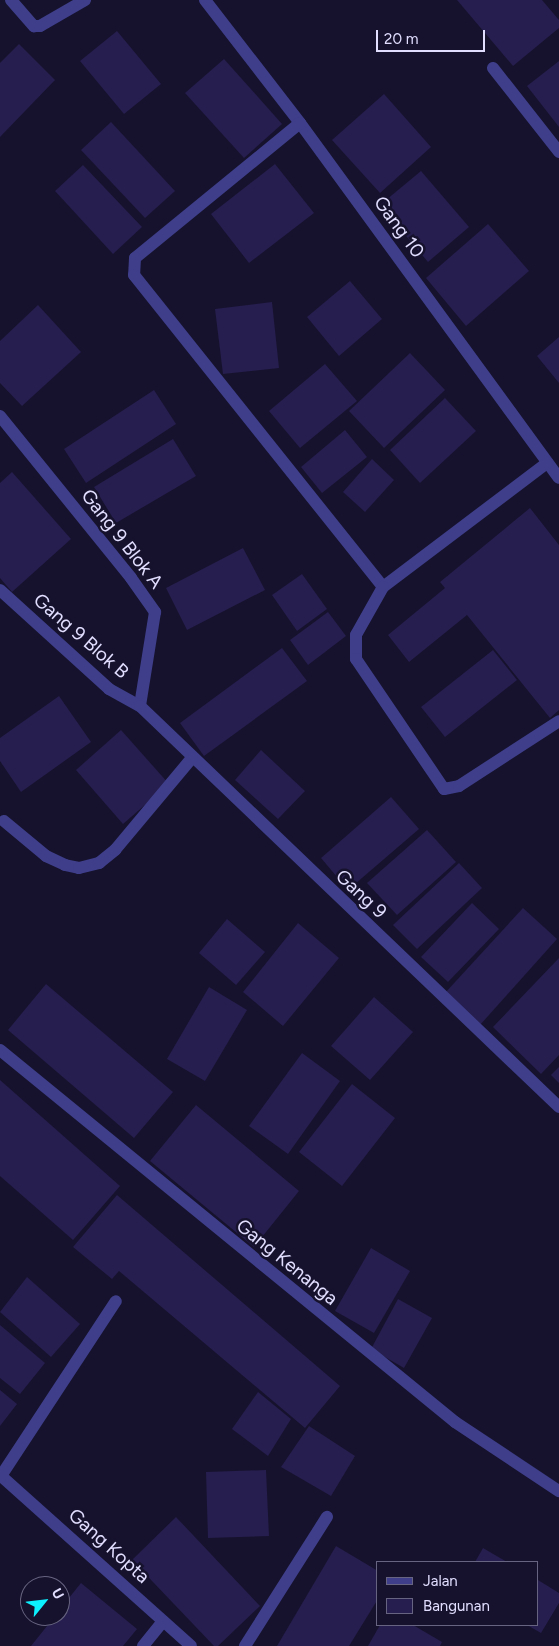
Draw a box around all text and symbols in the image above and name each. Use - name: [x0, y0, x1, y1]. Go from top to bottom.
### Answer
- scale bar: [379, 20, 488, 52]
- text: 20 m: [384, 30, 418, 48]
- street label: Gang 10: [369, 192, 429, 262]
- street label: Gang 9 Blok A: [76, 485, 168, 593]
- street label: Gang 9 Blok B: [29, 589, 133, 683]
- street label: Gang 9: [331, 865, 391, 923]
- street label: Gang Kenanga: [232, 1214, 342, 1310]
- street label: Gang Kopta: [64, 1504, 154, 1588]
- legend: [376, 1561, 539, 1626]
- text: Jalan: [423, 1572, 458, 1590]
- north arrow: [20, 1576, 70, 1626]
- text: U: [48, 1586, 68, 1602]
- text: Bangunan: [423, 1597, 490, 1615]

